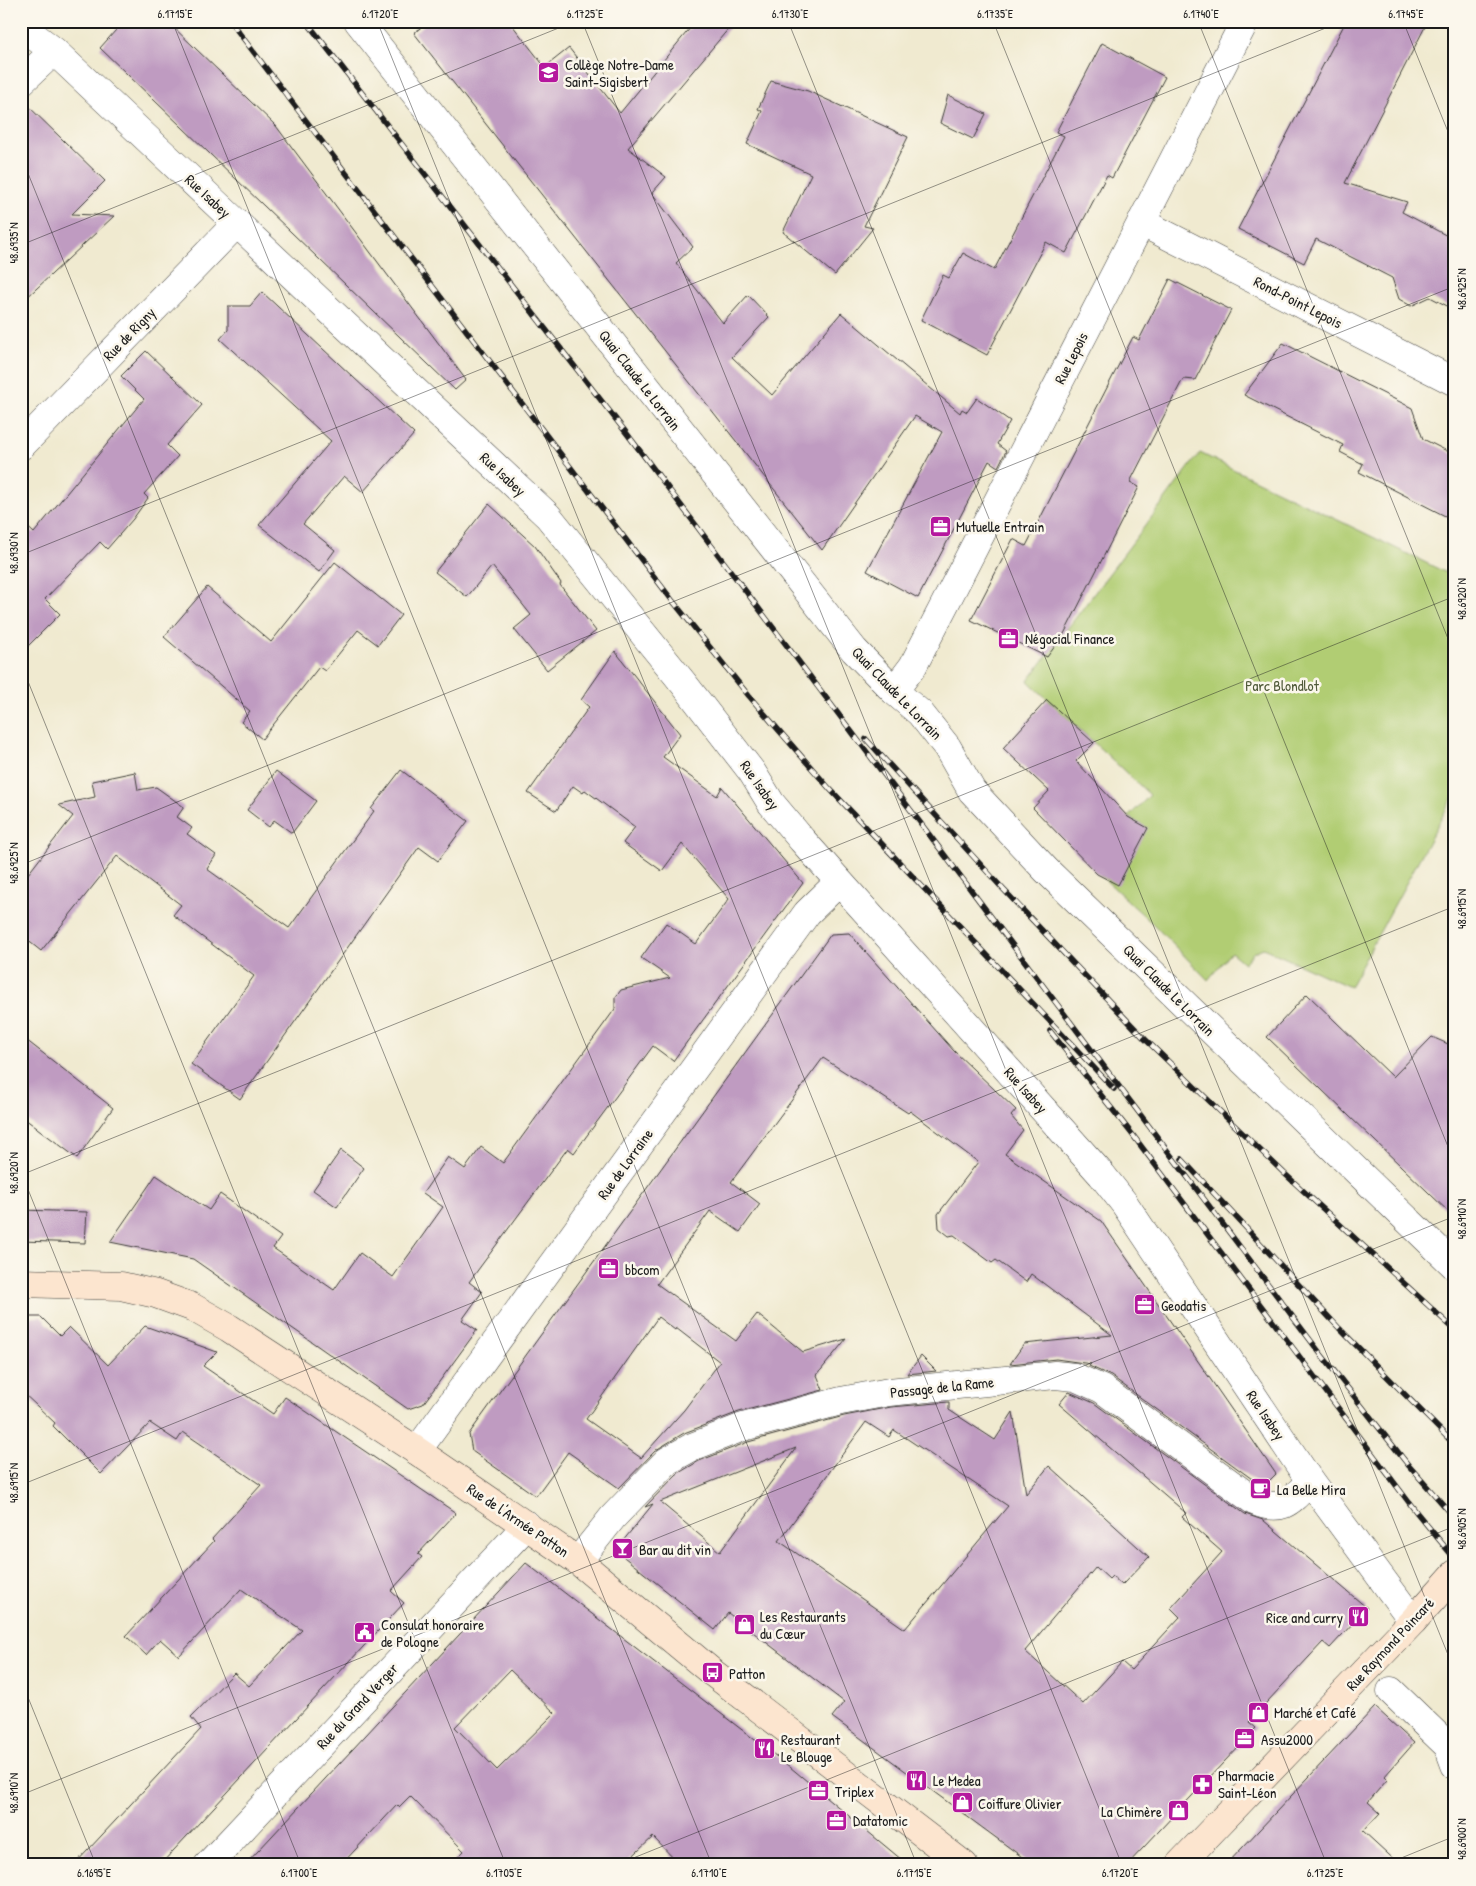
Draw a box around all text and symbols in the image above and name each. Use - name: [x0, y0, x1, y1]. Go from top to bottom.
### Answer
- text: 6.1715°E: [157, 5, 193, 22]
- text: 6.1720°E: [362, 5, 399, 22]
- text: 6.1725°E: [567, 5, 604, 22]
- text: 6.1730°E: [772, 5, 809, 22]
- text: 6.1735°E: [977, 5, 1014, 22]
- text: 6.1740°E: [1183, 5, 1219, 22]
- text: 6.1745°E: [1388, 5, 1424, 22]
- place label: Collège Notre-Dame Saint-Sigisbert: [565, 54, 674, 92]
- school or university icon: Collège Notre-Dame Saint-Sigisbert: [537, 61, 561, 85]
- street label: Rue Isabey: [180, 169, 236, 223]
- text: 48.6935°N: [5, 222, 22, 264]
- text: 48.6925°N: [1453, 268, 1470, 310]
- street label: Rond-Point Lepois: [1250, 271, 1346, 333]
- street label: Rue de Rigny: [98, 302, 160, 366]
- street label: Quai Claude Le Lorrain: [594, 325, 686, 435]
- street label: Rue Lepois: [1049, 328, 1093, 387]
- street label: Rue Isabey: [475, 447, 531, 501]
- office icon: Mutuelle Entrain: [928, 514, 952, 538]
- place label: Mutuelle Entrain: [956, 516, 1045, 537]
- text: 48.6930°N: [5, 532, 22, 574]
- text: 48.6920°N: [1453, 578, 1470, 620]
- office icon: Négocial Finance: [997, 626, 1021, 650]
- place label: Négocial Finance: [1025, 628, 1114, 649]
- street label: Quai Claude Le Lorrain: [847, 642, 947, 744]
- park label: Parc Blondlot: [1245, 675, 1320, 696]
- street label: Rue Isabey: [735, 756, 785, 814]
- text: 48.6925°N: [5, 842, 22, 884]
- text: 48.6915°N: [1453, 889, 1470, 929]
- street label: Quai Claude Le Lorrain: [1118, 939, 1220, 1041]
- street label: Rue Isabey: [999, 1062, 1053, 1118]
- street label: Rue de Lorraine: [592, 1124, 658, 1204]
- text: 48.6920°N: [5, 1152, 22, 1194]
- text: 48.6910°N: [1453, 1199, 1470, 1239]
- office icon: bbcom: [597, 1257, 621, 1281]
- place label: bbcom: [625, 1259, 659, 1280]
- office icon: Geodatis: [1133, 1293, 1157, 1317]
- place label: Geodatis: [1161, 1295, 1206, 1316]
- street label: Passage de la Rame: [889, 1371, 995, 1403]
- street label: Rue Isabey: [1242, 1386, 1290, 1444]
- text: 48.6915°N: [5, 1463, 22, 1503]
- cafe icon: La Belle Mira: [1249, 1477, 1273, 1501]
- street label: Rue de l'Armée Patton: [463, 1478, 573, 1562]
- place label: La Belle Mira: [1277, 1479, 1345, 1500]
- text: 48.6905°N: [1453, 1508, 1470, 1550]
- bar icon: Bar au dit vin: [611, 1537, 635, 1561]
- place label: Bar au dit vin: [639, 1539, 711, 1560]
- street label: Rue Raymond Poincaré: [1341, 1593, 1439, 1695]
- restaurant icon: Rice and curry: [1347, 1605, 1371, 1629]
- place label: Les Restaurants du Cœur: [760, 1606, 846, 1644]
- place label: Rice and curry: [1266, 1607, 1343, 1628]
- shop icon: Les Restaurants du Cœur: [732, 1613, 756, 1637]
- place label: Consulat honoraire de Pologne: [381, 1614, 484, 1652]
- public building icon: Consulat honoraire de Pologne: [353, 1621, 377, 1645]
- street label: Rue du Grand Verger: [311, 1658, 403, 1754]
- bus stop icon: Patton: [701, 1661, 725, 1685]
- place label: Patton: [729, 1663, 765, 1684]
- shop icon: Marché et Café: [1246, 1700, 1270, 1724]
- place label: Marché et Café: [1274, 1702, 1356, 1723]
- office icon: Assu2000: [1233, 1727, 1257, 1751]
- place label: Restaurant Le Blouge: [781, 1729, 841, 1767]
- place label: Assu2000: [1261, 1729, 1313, 1750]
- restaurant icon: Restaurant Le Blouge: [753, 1736, 777, 1760]
- place label: Pharmacie Saint-Léon: [1218, 1765, 1277, 1803]
- restaurant icon: Le Medea: [905, 1768, 929, 1792]
- place label: Le Medea: [933, 1770, 981, 1791]
- pharmacy icon: Pharmacie Saint-Léon: [1190, 1772, 1214, 1796]
- text: 48.6910°N: [5, 1773, 22, 1813]
- office icon: Triplex: [807, 1779, 831, 1803]
- place label: Triplex: [835, 1781, 875, 1802]
- shop icon: Coiffure Olivier: [950, 1791, 974, 1815]
- place label: Coiffure Olivier: [978, 1793, 1062, 1814]
- shop icon: La Chimère: [1166, 1799, 1190, 1823]
- place label: La Chimère: [1101, 1801, 1162, 1822]
- office icon: Datatomic: [825, 1808, 849, 1832]
- place label: Datatomic: [853, 1810, 908, 1831]
- text: 48.6900°N: [1453, 1818, 1470, 1860]
- text: 6.1695°E: [77, 1864, 112, 1881]
- text: 6.1700°E: [281, 1864, 318, 1881]
- text: 6.1705°E: [486, 1864, 523, 1881]
- text: 6.1710°E: [691, 1864, 727, 1881]
- text: 6.1715°E: [896, 1864, 932, 1881]
- text: 6.1720°E: [1102, 1864, 1139, 1881]
- text: 6.1725°E: [1307, 1864, 1344, 1881]

